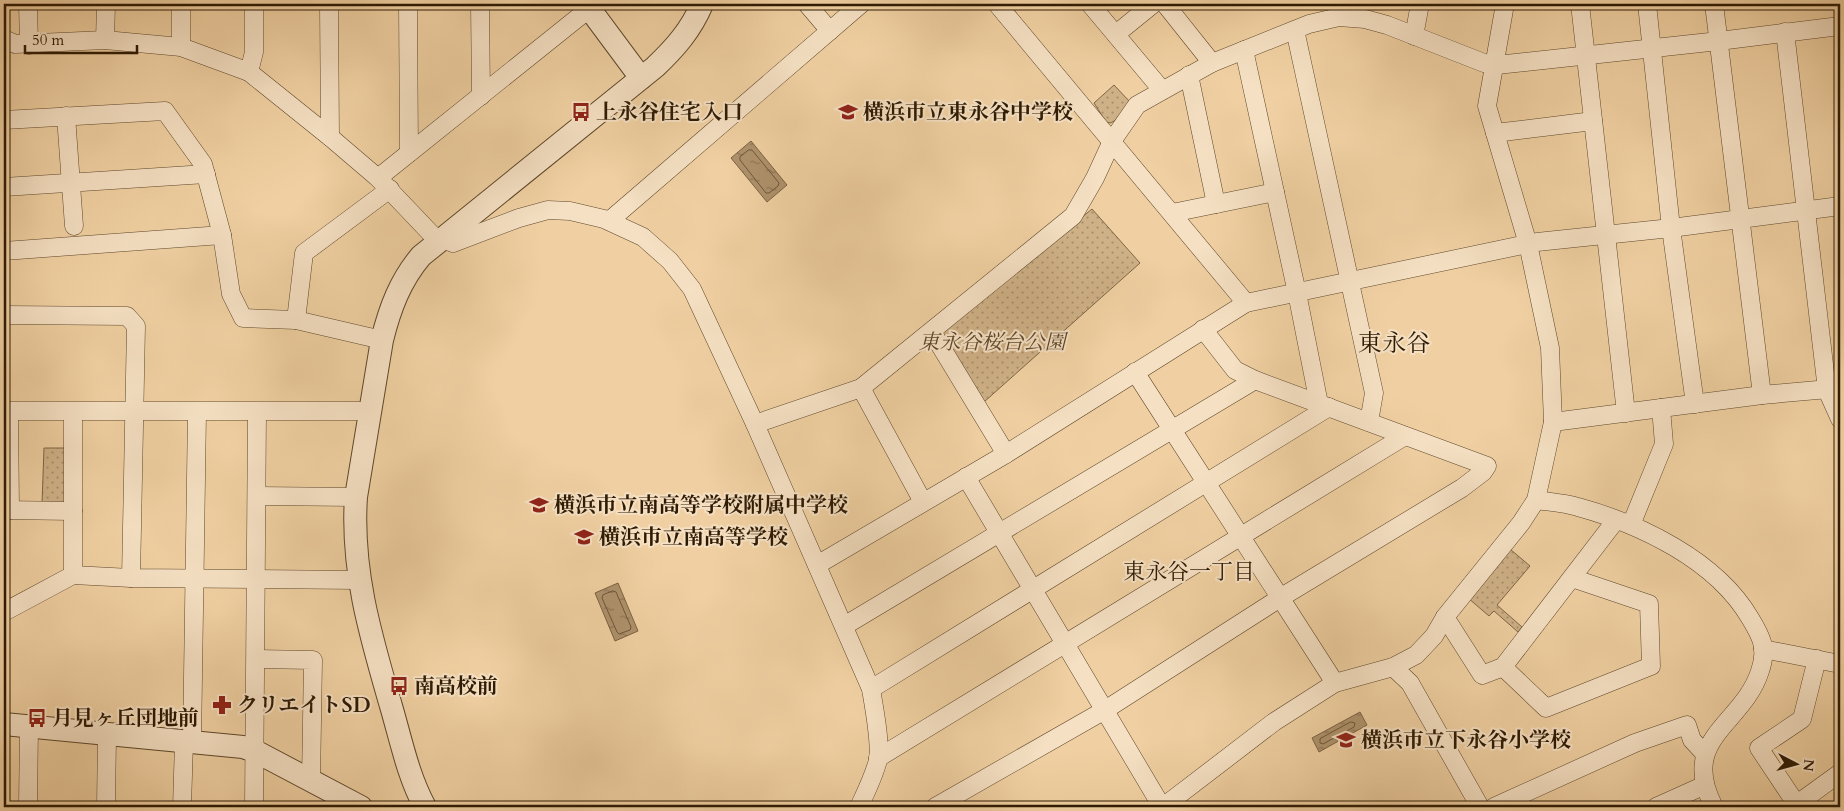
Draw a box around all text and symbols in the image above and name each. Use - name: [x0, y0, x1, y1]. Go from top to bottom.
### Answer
- scale bar: [25, 22, 138, 54]
- text: 50 m: [32, 30, 64, 50]
- place label: 上永谷住宅入口: [596, 98, 743, 127]
- place label: 横浜市立東永谷中学校: [863, 98, 1073, 127]
- bus stop icon: 上永谷住宅入口: [570, 101, 592, 123]
- school or university icon: 横浜市立東永谷中学校: [837, 101, 859, 123]
- district label: 東永谷: [1358, 327, 1430, 360]
- park label: 東永谷桜台公園: [919, 328, 1068, 357]
- place label: 横浜市立南高等学校附属中学校: [554, 491, 848, 520]
- school or university icon: 横浜市立南高等学校附属中学校: [528, 494, 550, 516]
- place label: 横浜市立南高等学校: [599, 523, 788, 552]
- school or university icon: 横浜市立南高等学校: [573, 526, 595, 548]
- district label: 東永谷一丁目: [1123, 557, 1255, 587]
- place label: 南高校前: [414, 672, 498, 701]
- bus stop icon: 南高校前: [388, 675, 410, 697]
- place label: クリエイトSD: [237, 691, 371, 720]
- pharmacy icon: クリエイトSD: [211, 694, 233, 716]
- place label: 月見ヶ丘団地前: [52, 704, 199, 733]
- bus stop icon: 月見ヶ丘団地前: [26, 707, 48, 729]
- place label: 横浜市立下永谷小学校: [1361, 726, 1571, 755]
- school or university icon: 横浜市立下永谷小学校: [1335, 729, 1357, 751]
- north arrow: [1772, 738, 1822, 788]
- text: N: [1798, 758, 1819, 772]

